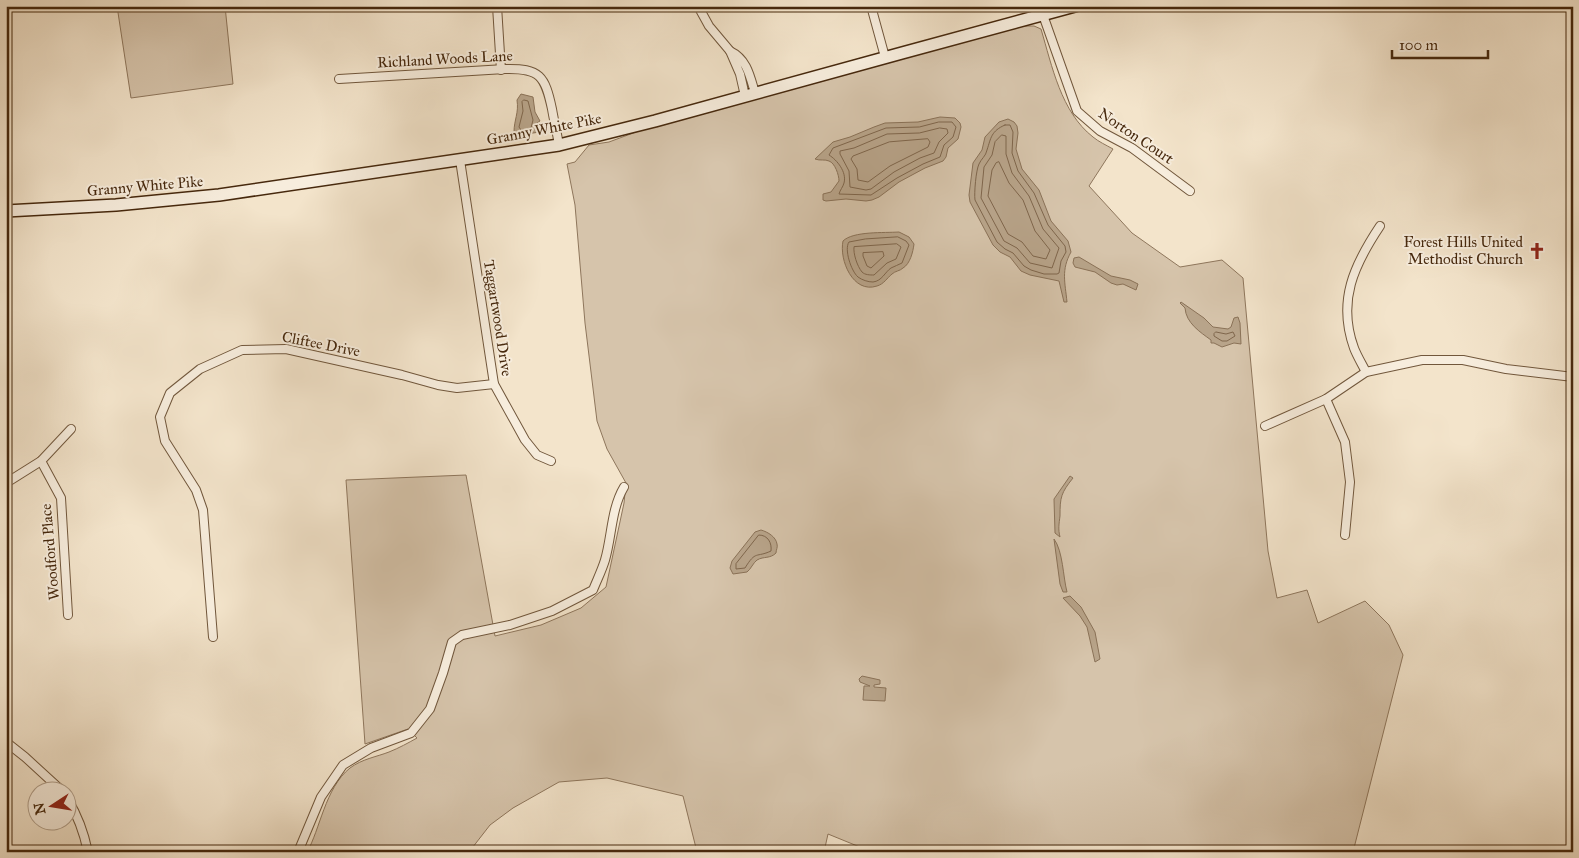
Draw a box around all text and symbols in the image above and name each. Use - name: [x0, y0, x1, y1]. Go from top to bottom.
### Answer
- scale bar: [1392, 28, 1488, 60]
- text: 100 m: [1399, 36, 1439, 54]
- street label: Richland Woods Lane: [377, 46, 513, 72]
- street label: Norton Court: [1095, 104, 1178, 168]
- street label: Granny White Pike: [485, 109, 603, 149]
- street label: Granny White Pike: [86, 172, 204, 200]
- place label: Forest Hills United Methodist Church: [1403, 233, 1524, 268]
- church icon: Forest Hills United Methodist Church: [1527, 241, 1547, 261]
- street label: Taggartwood Drive: [480, 259, 516, 377]
- street label: Cliftee Drive: [280, 328, 362, 360]
- street label: Woodford Place: [37, 503, 63, 601]
- north arrow: [28, 780, 78, 830]
- text: N: [30, 801, 49, 816]

